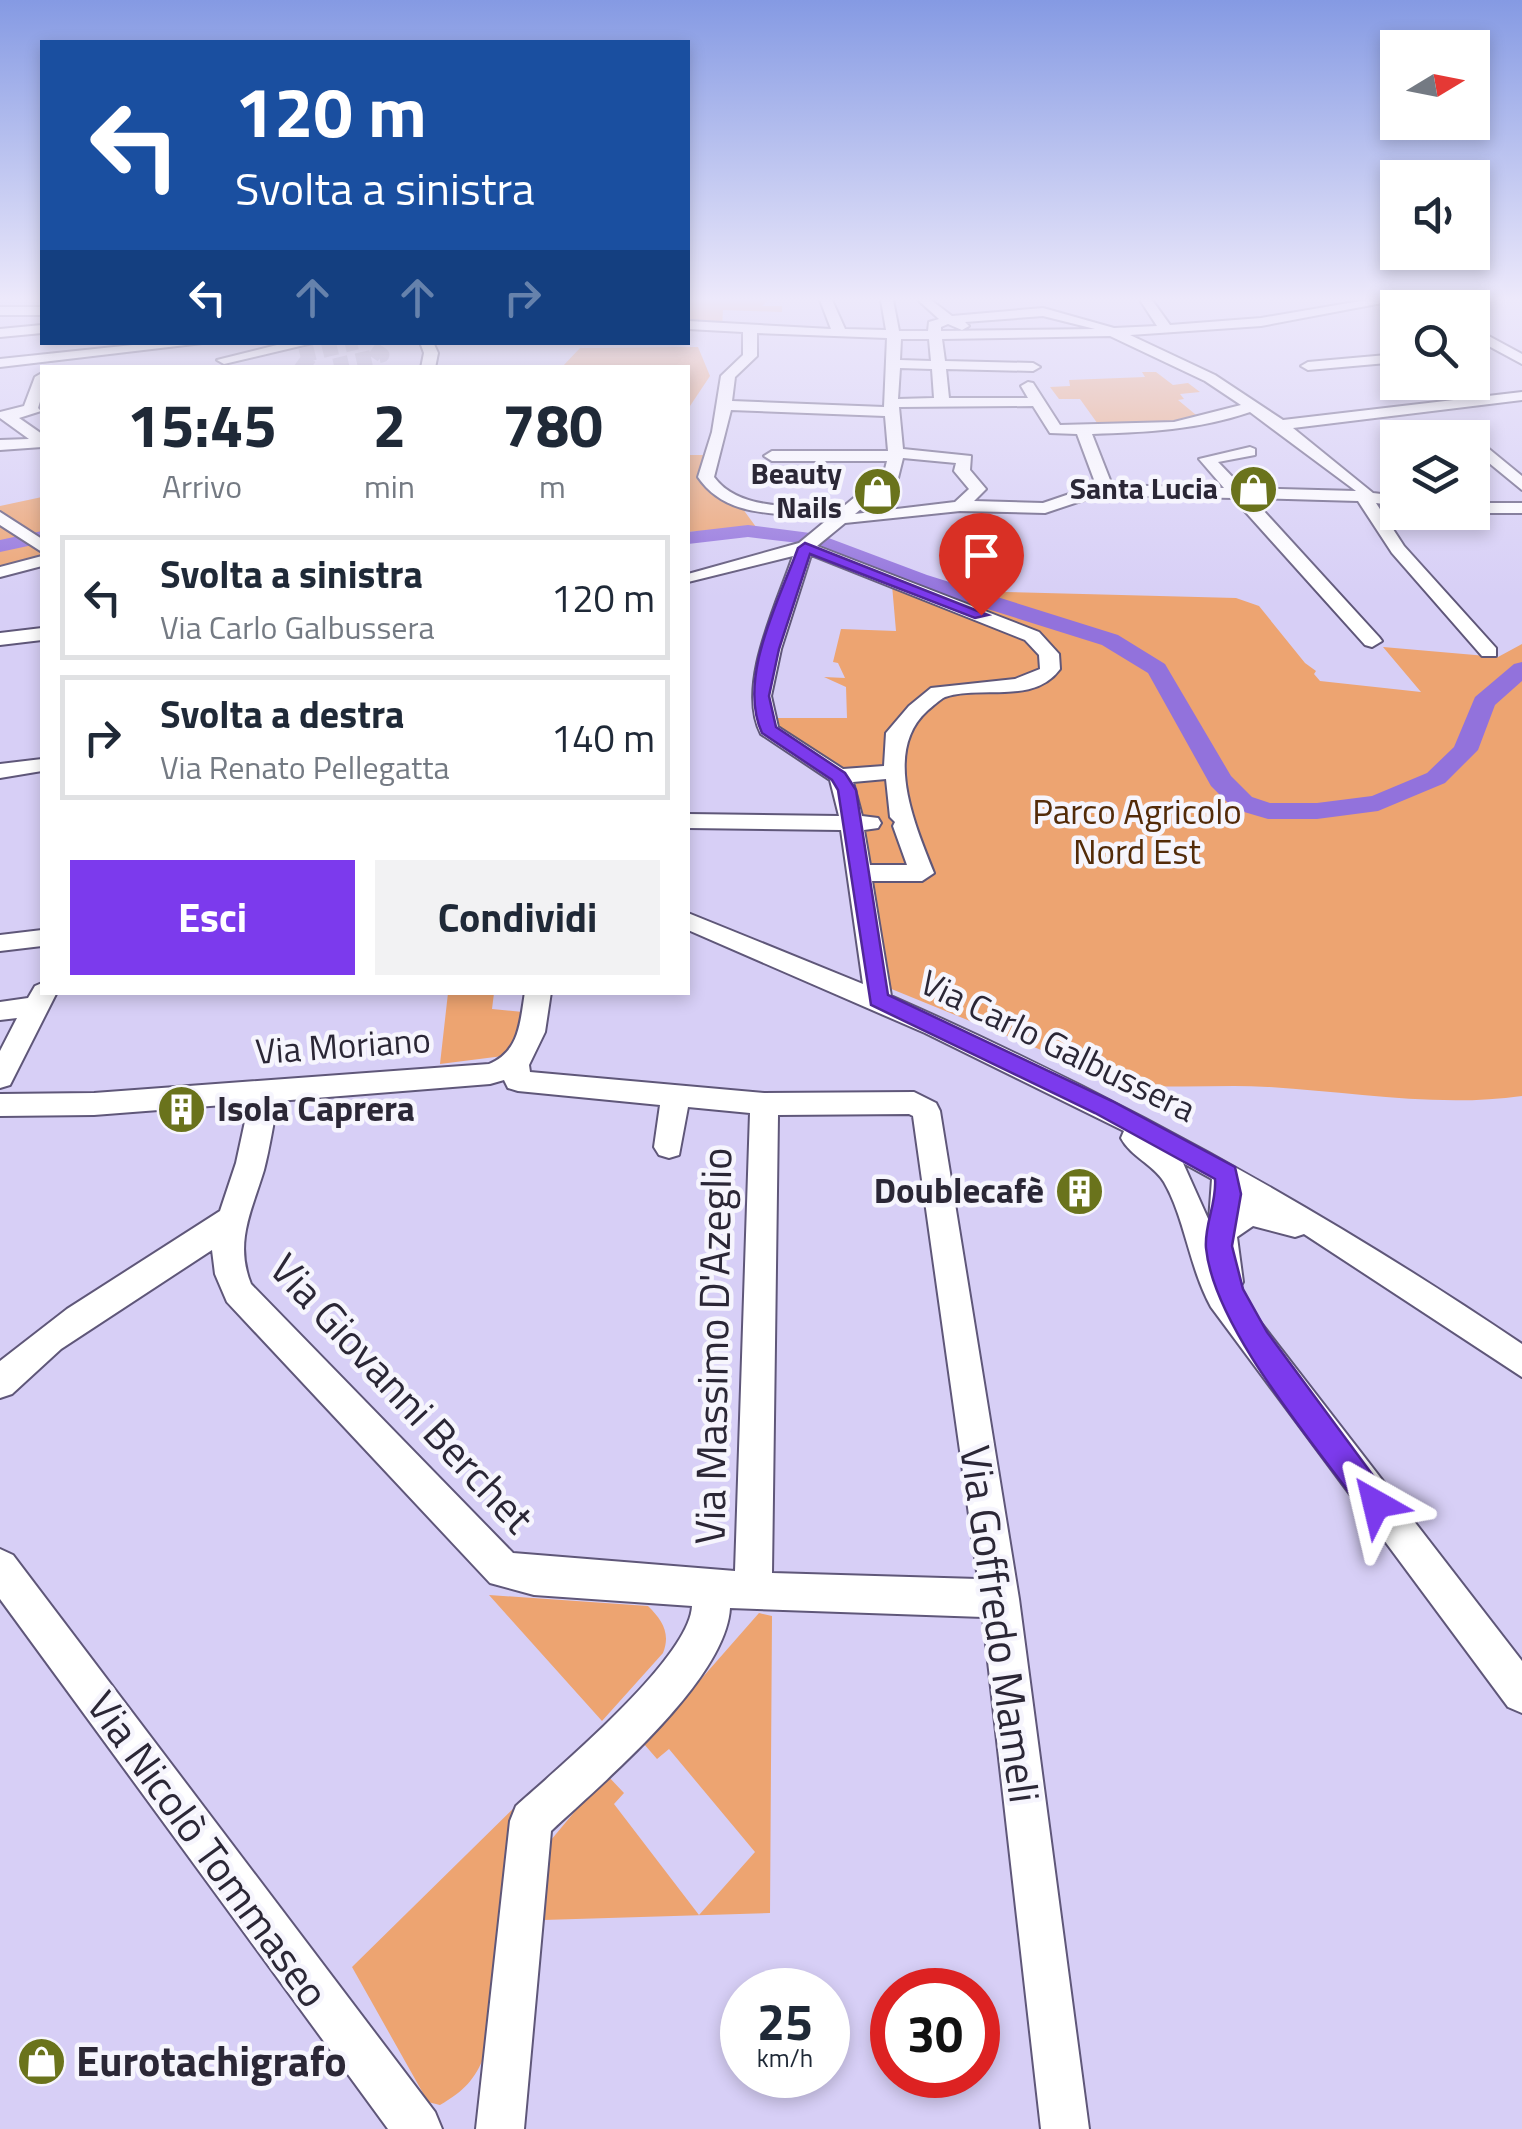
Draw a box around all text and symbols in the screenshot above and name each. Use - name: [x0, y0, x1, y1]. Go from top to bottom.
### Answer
- north arrow: [1380, 30, 1490, 140]
- map controls: [1380, 30, 1490, 530]
- text: 120 m: [235, 58, 427, 164]
- icon: left: [70, 80, 200, 210]
- text: Svolta a sinistra: [235, 154, 535, 222]
- button: sound: [1380, 160, 1490, 270]
- icon: left: [180, 270, 235, 325]
- icon: ahead: [285, 270, 340, 325]
- icon: ahead: [390, 270, 445, 325]
- icon: right: [495, 270, 550, 325]
- button: search: [1380, 290, 1490, 400]
- text: 15:45: [127, 379, 277, 470]
- text: 2: [373, 379, 406, 470]
- text: 780: [502, 379, 603, 470]
- button: layers: [1380, 420, 1490, 530]
- place label: Beauty Nails: [751, 450, 842, 530]
- text: Arrivo: [162, 462, 242, 510]
- text: min: [364, 462, 415, 510]
- text: m: [539, 462, 566, 510]
- shop icon: Santa Lucia: [1227, 463, 1279, 515]
- shop icon: Beauty Nails: [851, 465, 903, 517]
- place label: Santa Lucia: [1070, 465, 1218, 511]
- pin: [939, 513, 1024, 616]
- icon: arrive: [954, 528, 1009, 583]
- text: Svolta a sinistra: [160, 545, 423, 603]
- text: 120 m: [551, 569, 655, 627]
- icon: left: [75, 570, 130, 625]
- text: Via Carlo Galbussera: [160, 603, 435, 651]
- text: Svolta a destra: [160, 685, 405, 743]
- text: 140 m: [551, 709, 655, 767]
- icon: right: [75, 710, 130, 765]
- text: Via Renato Pellegatta: [160, 743, 450, 791]
- park label: Parco Agricolo Nord Est: [1032, 784, 1242, 878]
- button: Esci: [70, 860, 355, 975]
- button: Condividi: [375, 860, 660, 975]
- street label: Via Carlo Galbussera: [912, 955, 1205, 1135]
- street label: Via Moriano: [253, 1012, 432, 1078]
- place label: Isola Caprera: [217, 1081, 415, 1135]
- building icon: Isola Caprera: [156, 1083, 208, 1135]
- street label: Via Massimo D'Azeglio: [677, 1147, 747, 1545]
- place label: Doublecafè: [874, 1163, 1044, 1217]
- building icon: Doublecafè: [1053, 1165, 1105, 1217]
- street label: Via Giovanni Berchet: [255, 1238, 550, 1547]
- street label: Via Goffredo Mameli: [944, 1441, 1058, 1807]
- position arrow: [1324, 1452, 1428, 1556]
- street label: Via Nicolò Tommaseo: [72, 1677, 346, 2020]
- speed limit sign: 30: [870, 1968, 1000, 2098]
- text: 25: [757, 1983, 813, 2059]
- place label: Eurotachigrafo: [76, 2028, 347, 2092]
- shop icon: Eurotachigrafo: [15, 2035, 67, 2087]
- text: km/h: [757, 2039, 813, 2077]

